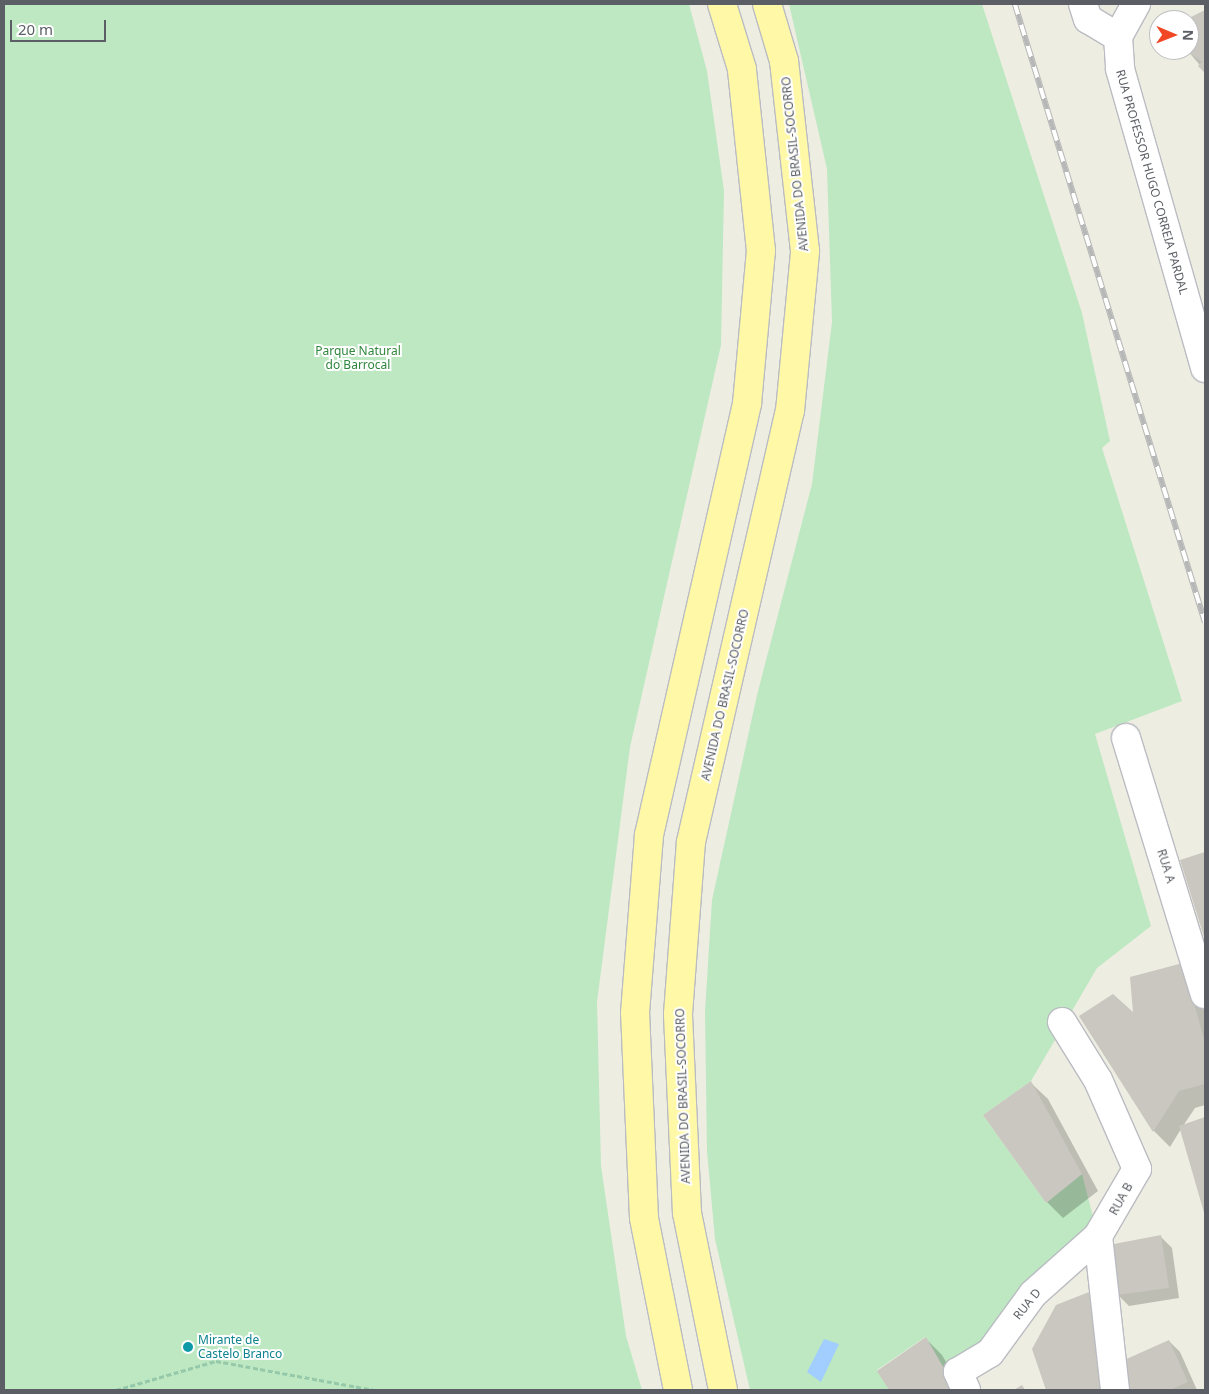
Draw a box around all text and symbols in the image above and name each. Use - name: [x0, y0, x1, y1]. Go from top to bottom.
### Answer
- scale bar: [12, 10, 109, 42]
- north arrow: [1149, 10, 1199, 60]
- text: 20 m: [18, 19, 53, 39]
- text: N: [1179, 29, 1198, 41]
- street label: RUA PROFESSOR HUGO CORREIA PARDAL: [1113, 68, 1191, 296]
- street label: AVENIDA DO BRASIL-SOCORRO: [779, 76, 811, 252]
- park label: Parque Natural do Barrocal: [315, 344, 401, 372]
- street label: AVENIDA DO BRASIL-SOCORRO: [698, 608, 752, 782]
- street label: RUA A: [1154, 847, 1178, 885]
- street label: AVENIDA DO BRASIL-SOCORRO: [673, 1008, 693, 1184]
- street label: RUA B: [1106, 1180, 1136, 1218]
- street label: RUA D: [1010, 1286, 1044, 1322]
- place label: Mirante de Castelo Branco: [198, 1333, 282, 1361]
- marker: Mirante de Castelo Branco: [182, 1341, 194, 1353]

